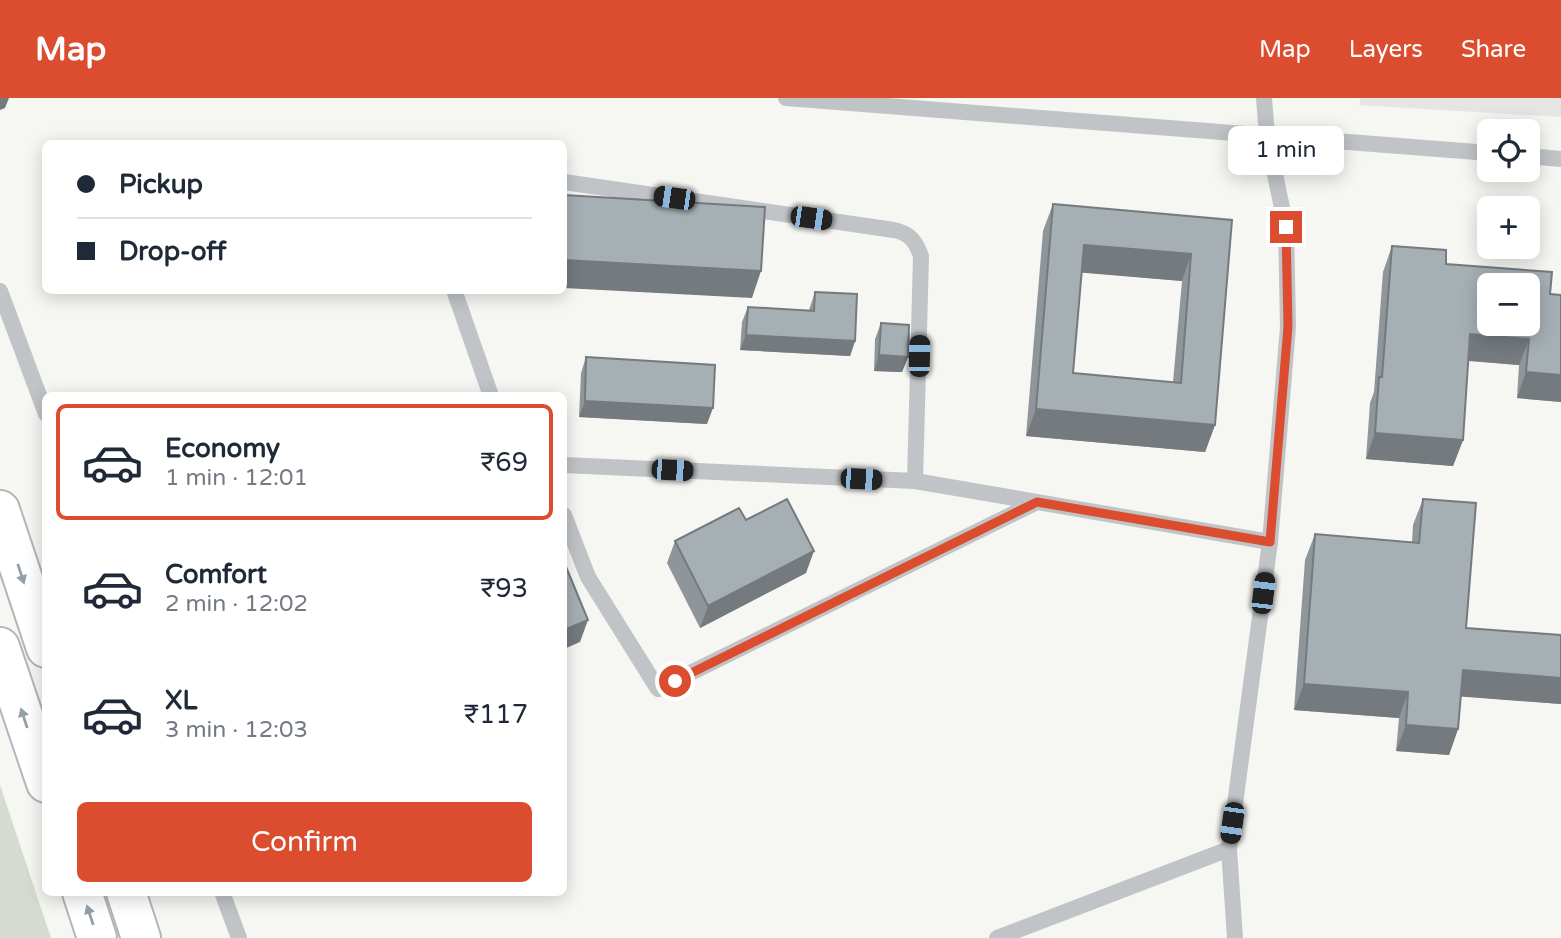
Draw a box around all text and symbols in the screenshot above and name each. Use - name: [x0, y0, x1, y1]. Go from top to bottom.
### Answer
- text: Map: [35, 30, 106, 69]
- text: Map: [1259, 35, 1311, 64]
- text: Layers: [1349, 35, 1423, 64]
- text: Share: [1461, 35, 1526, 64]
- map controls: [1477, 119, 1540, 336]
- button: locate: [1477, 119, 1540, 182]
- callout: 1 min: [1228, 125, 1344, 174]
- text: 1 min: [1255, 136, 1317, 164]
- text: Pickup: [119, 169, 203, 200]
- car: [652, 185, 697, 211]
- button: +: [1477, 196, 1540, 259]
- car: [789, 205, 834, 231]
- route end: [1270, 211, 1302, 243]
- text: Drop-off: [119, 236, 226, 267]
- button: −: [1477, 273, 1540, 336]
- car: [909, 335, 930, 377]
- icon: car: [81, 431, 144, 494]
- text: Economy: [165, 433, 280, 464]
- text: ₹69: [480, 447, 528, 478]
- car: [651, 458, 694, 482]
- text: 1 min · 12:01: [165, 464, 308, 492]
- car: [840, 467, 883, 491]
- icon: car: [81, 557, 144, 620]
- text: Comfort: [165, 559, 267, 590]
- one-way arrow: [17, 564, 27, 585]
- car: [1251, 571, 1276, 615]
- text: ₹93: [480, 573, 528, 604]
- text: 2 min · 12:02: [165, 590, 308, 618]
- route start: [659, 665, 691, 697]
- icon: car: [81, 683, 144, 746]
- text: XL: [165, 685, 197, 716]
- text: ₹117: [464, 699, 528, 730]
- one-way arrow: [18, 708, 29, 729]
- text: 3 min · 12:03: [165, 716, 308, 744]
- car: [1219, 801, 1246, 845]
- button: Confirm: [77, 802, 532, 882]
- one-way arrow: [84, 905, 94, 926]

